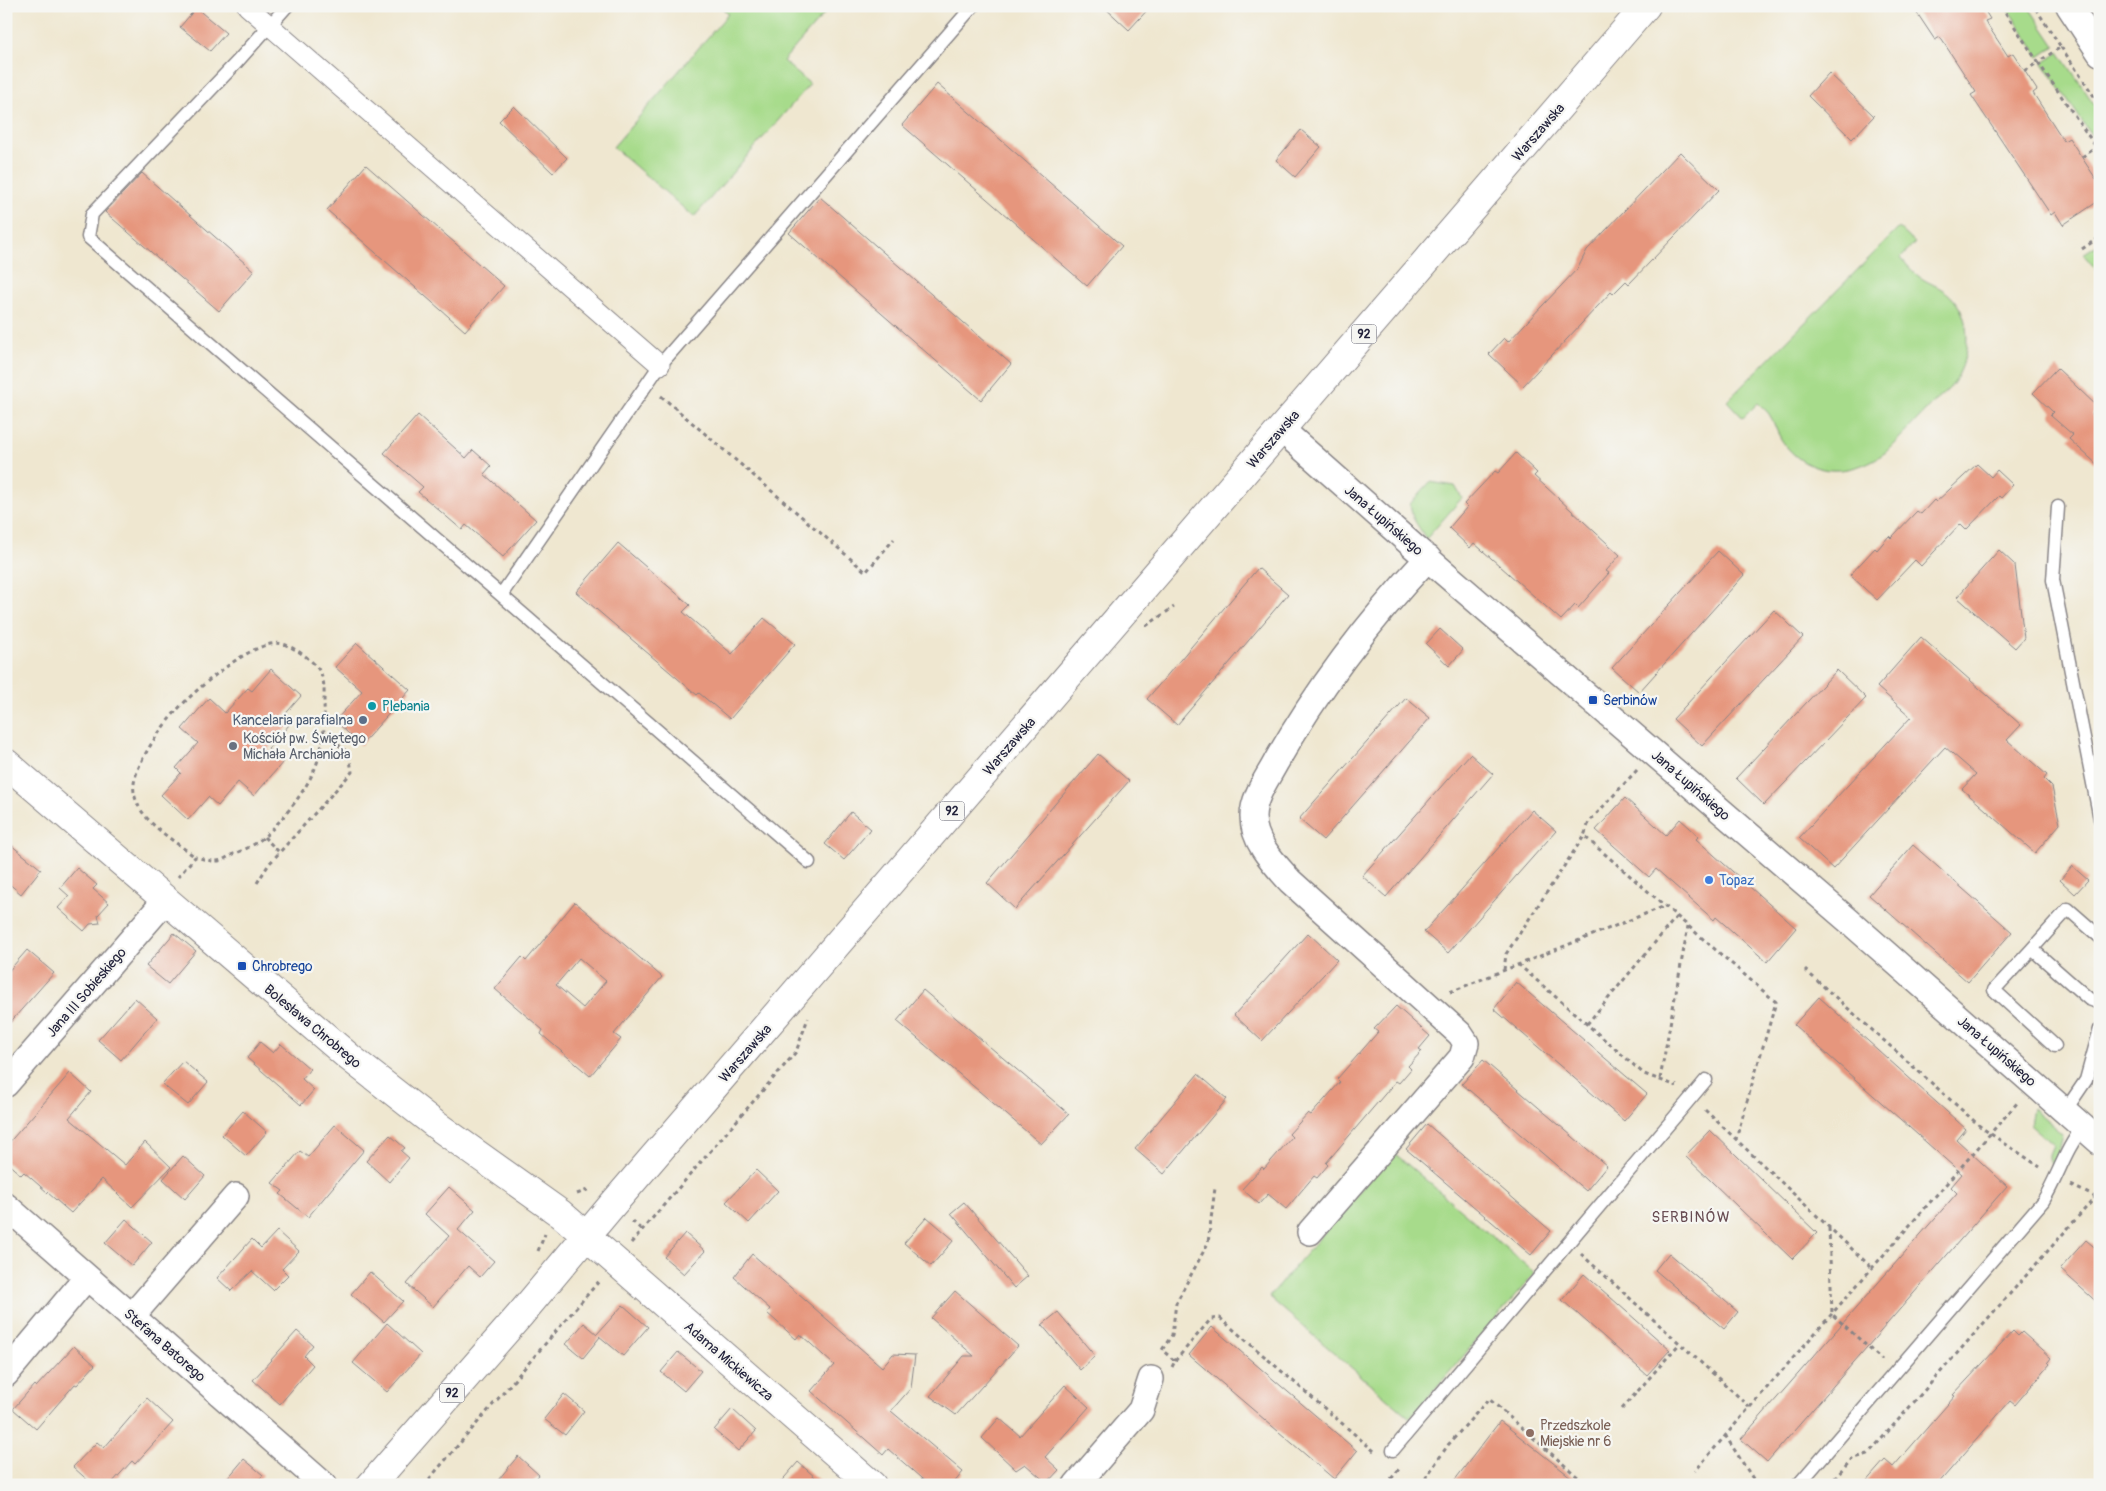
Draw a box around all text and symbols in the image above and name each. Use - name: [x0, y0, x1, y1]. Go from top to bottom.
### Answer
- street label: Warszawska: [1508, 100, 1568, 165]
- road number: 92: [1352, 324, 1376, 344]
- street label: Warszawska: [1243, 407, 1303, 472]
- street label: Jana Łupińskiego: [1341, 482, 1427, 559]
- place label: Serbinów: [1603, 692, 1658, 709]
- marker: Serbinów: [1587, 694, 1599, 706]
- place label: Plebania: [382, 698, 430, 715]
- marker: Plebania: [366, 700, 378, 712]
- place label: Kancelaria parafialna: [233, 712, 353, 729]
- marker: Kancelaria parafialna: [357, 714, 369, 726]
- street label: Warszawska: [979, 714, 1039, 779]
- place label: Kościół pw. Świętego Michała Archanioła: [243, 729, 366, 763]
- marker: Kościół pw. Świętego Michała Archanioła: [227, 740, 239, 752]
- street label: Jana Łupińskiego: [1648, 747, 1734, 824]
- road number: 92: [940, 801, 964, 820]
- place label: Topaz: [1719, 872, 1754, 889]
- marker: Topaz: [1703, 874, 1715, 886]
- street label: Jana III Sobieskiego: [43, 944, 130, 1041]
- place label: Chrobrego: [252, 958, 313, 975]
- marker: Chrobrego: [236, 960, 248, 972]
- street label: Bolesława Chrobrego: [261, 981, 365, 1072]
- street label: Jana Łupińskiego: [1954, 1013, 2040, 1090]
- street label: Warszawska: [715, 1021, 775, 1086]
- district label: SERBINÓW: [1651, 1208, 1731, 1227]
- street label: Stefana Batorego: [120, 1305, 209, 1386]
- street label: Adama Mickiewicza: [681, 1318, 777, 1405]
- road number: 92: [440, 1384, 464, 1402]
- place label: Przedszkole Miejskie nr 6: [1540, 1417, 1611, 1450]
- marker: Przedszkole Miejskie nr 6: [1524, 1427, 1536, 1439]

